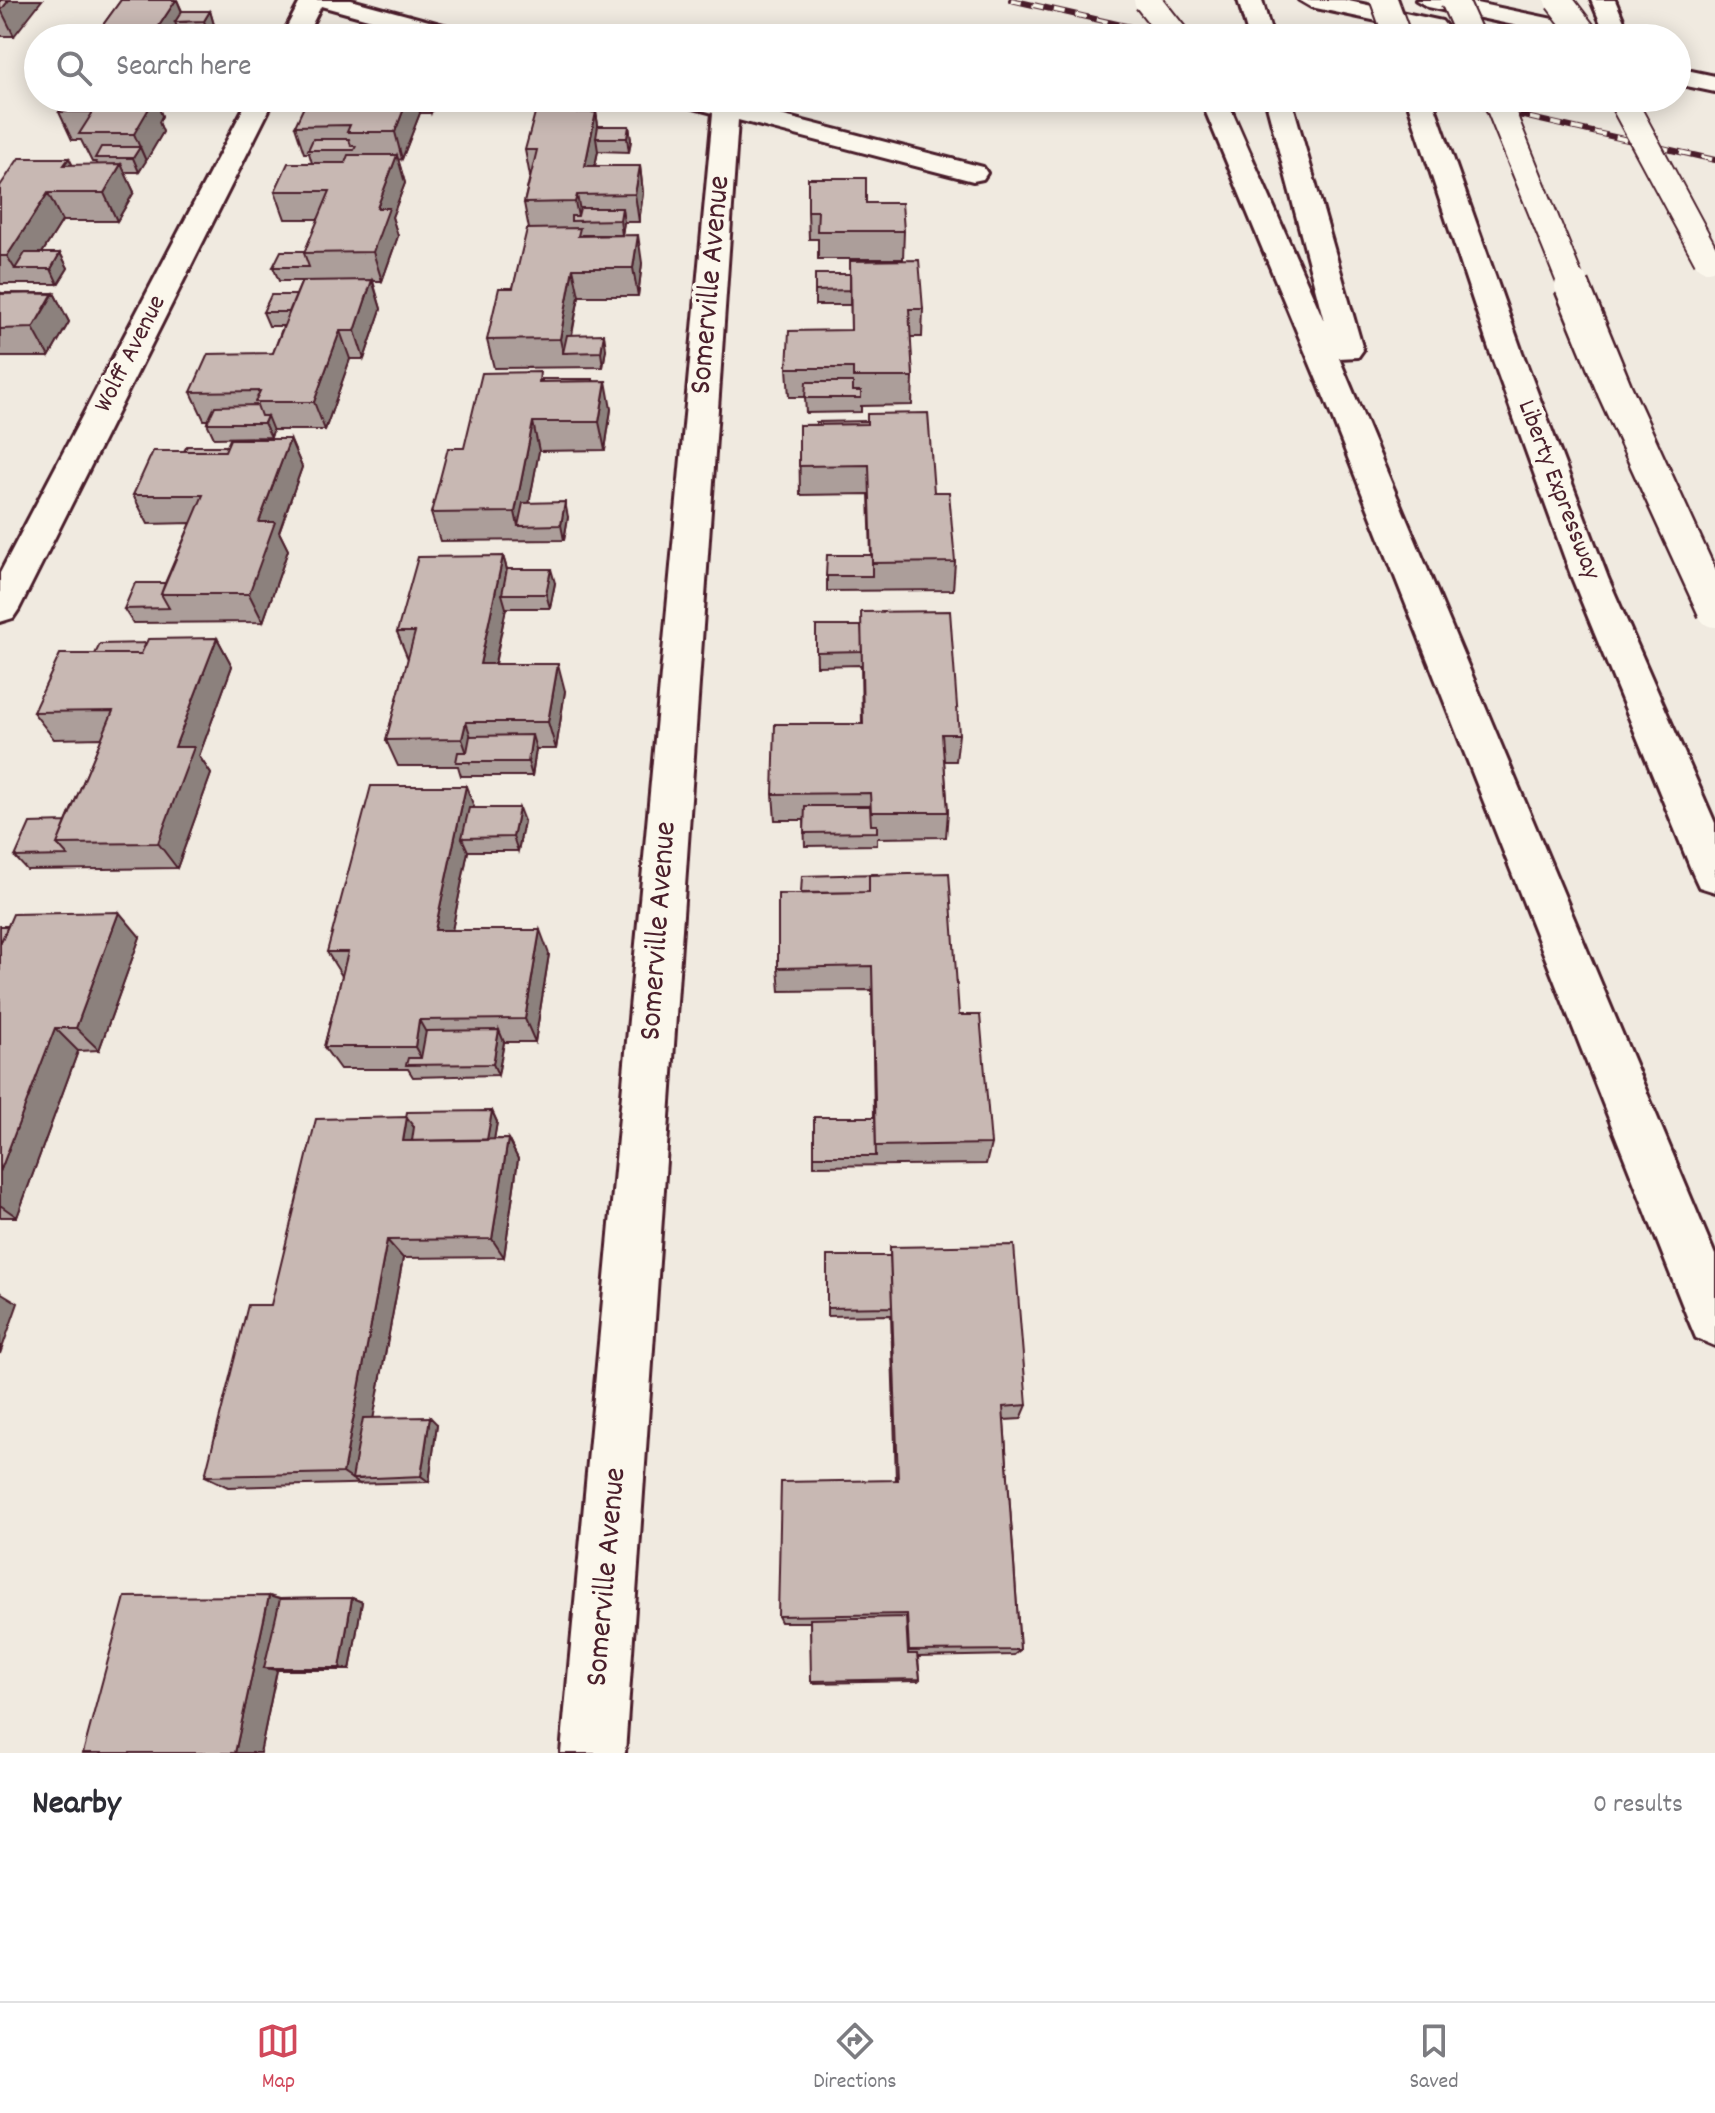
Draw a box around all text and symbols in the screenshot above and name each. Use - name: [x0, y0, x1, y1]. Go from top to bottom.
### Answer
- search box: [24, 24, 1691, 112]
- icon: search: [52, 46, 96, 90]
- text: Search here: [116, 47, 252, 90]
- street label: Somerville Avenue: [680, 174, 744, 396]
- street label: Wolff Avenue: [86, 289, 176, 419]
- street label: Liberty Expressway: [1507, 395, 1609, 586]
- street label: Somerville Avenue: [629, 820, 691, 1042]
- street label: Somerville Avenue: [576, 1466, 640, 1688]
- text: Nearby: [32, 1781, 121, 1830]
- text: 0 results: [1593, 1787, 1683, 1824]
- tab: Map: [256, 2019, 300, 2098]
- tab: Directions: [813, 2019, 897, 2098]
- tab: Saved: [1409, 2019, 1459, 2098]

